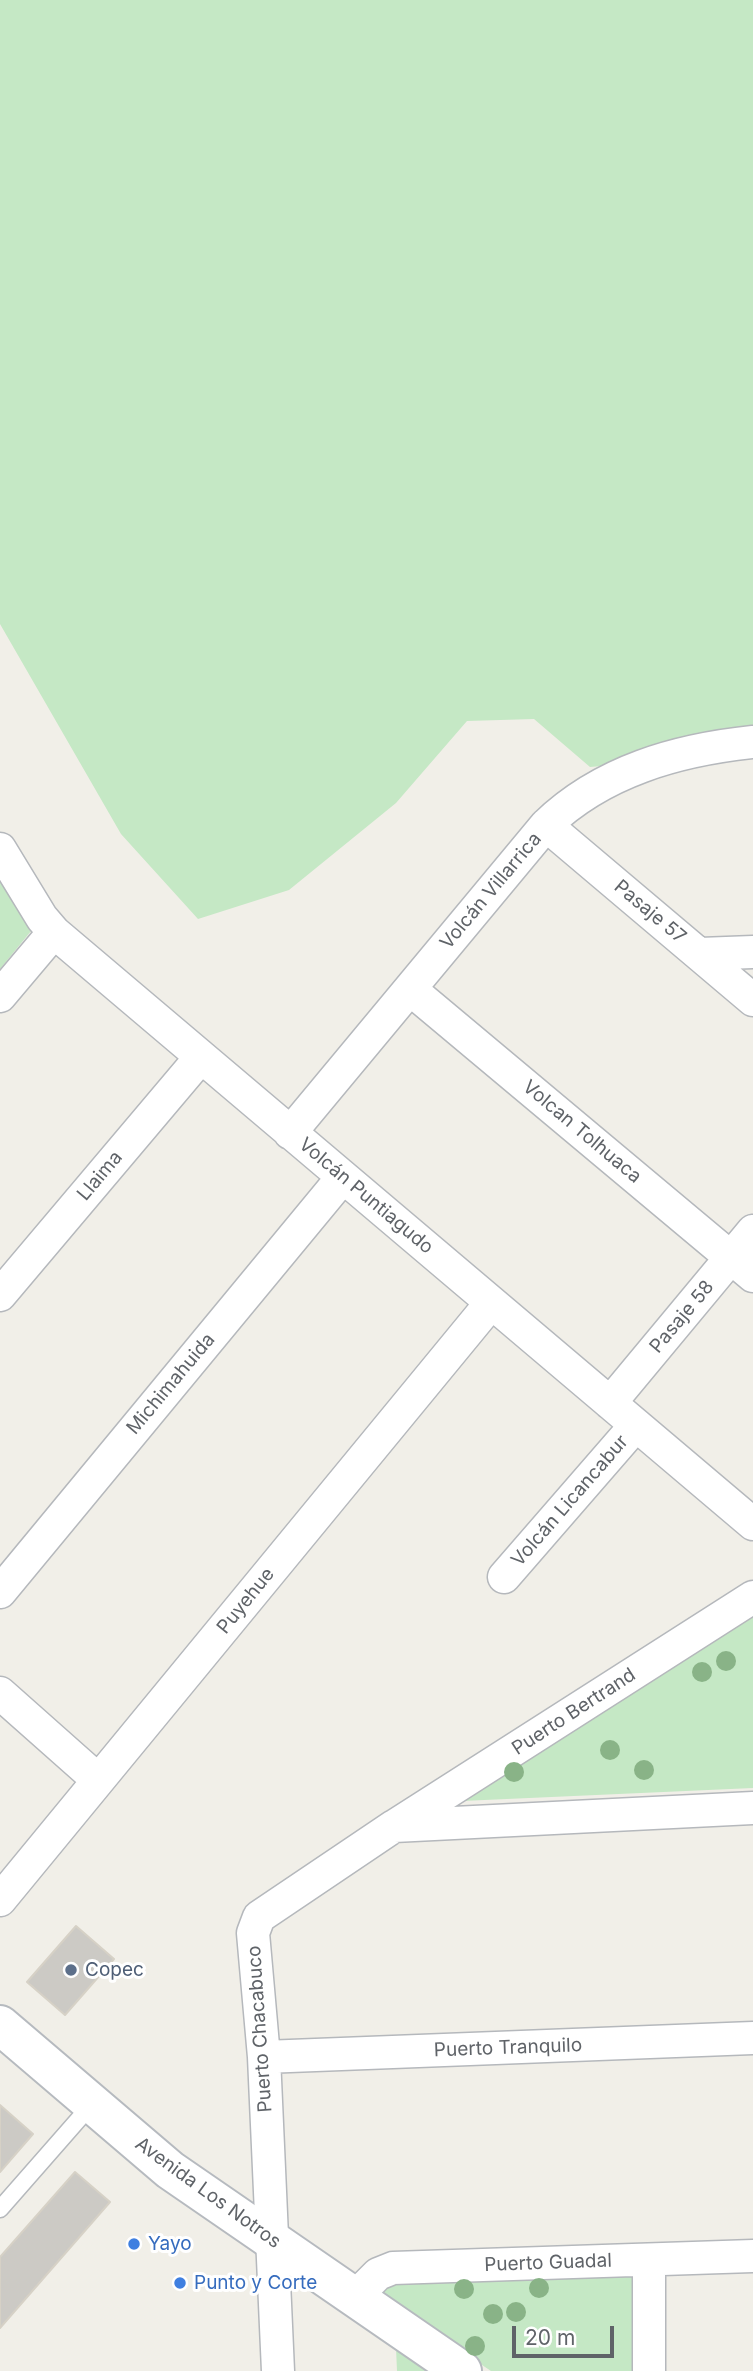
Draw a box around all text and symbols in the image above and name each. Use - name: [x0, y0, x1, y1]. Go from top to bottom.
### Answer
- street label: Volcán Villarrica: [436, 828, 546, 954]
- street label: Pasaje 57: [609, 875, 691, 949]
- street label: Volcan Tolhuaca: [518, 1076, 646, 1188]
- street label: Volcán Puntiagudo: [294, 1133, 438, 1259]
- street label: Llaima: [73, 1146, 127, 1206]
- street label: Pasaje 58: [645, 1276, 719, 1358]
- street label: Michimahuida: [122, 1329, 220, 1439]
- street label: Volcán Licancabur: [507, 1431, 633, 1571]
- street label: Puyehue: [213, 1563, 279, 1639]
- street label: Puerto Bertrand: [508, 1664, 640, 1760]
- street label: Puerto Chacabuco: [243, 1945, 277, 2113]
- place label: Copec: [85, 1959, 144, 1981]
- marker: Copec: [63, 1962, 79, 1978]
- street label: Puerto Tranquilo: [433, 2034, 583, 2062]
- street label: Avenida Los Notros: [131, 2133, 285, 2253]
- place label: Yayo: [148, 2233, 192, 2255]
- marker: Yayo: [126, 2236, 142, 2252]
- street label: Puerto Guadal: [484, 2249, 612, 2277]
- place label: Punto y Corte: [194, 2272, 317, 2294]
- marker: Punto y Corte: [172, 2275, 188, 2291]
- scale bar: [515, 2312, 616, 2356]
- text: 20 m: [525, 2325, 575, 2350]

